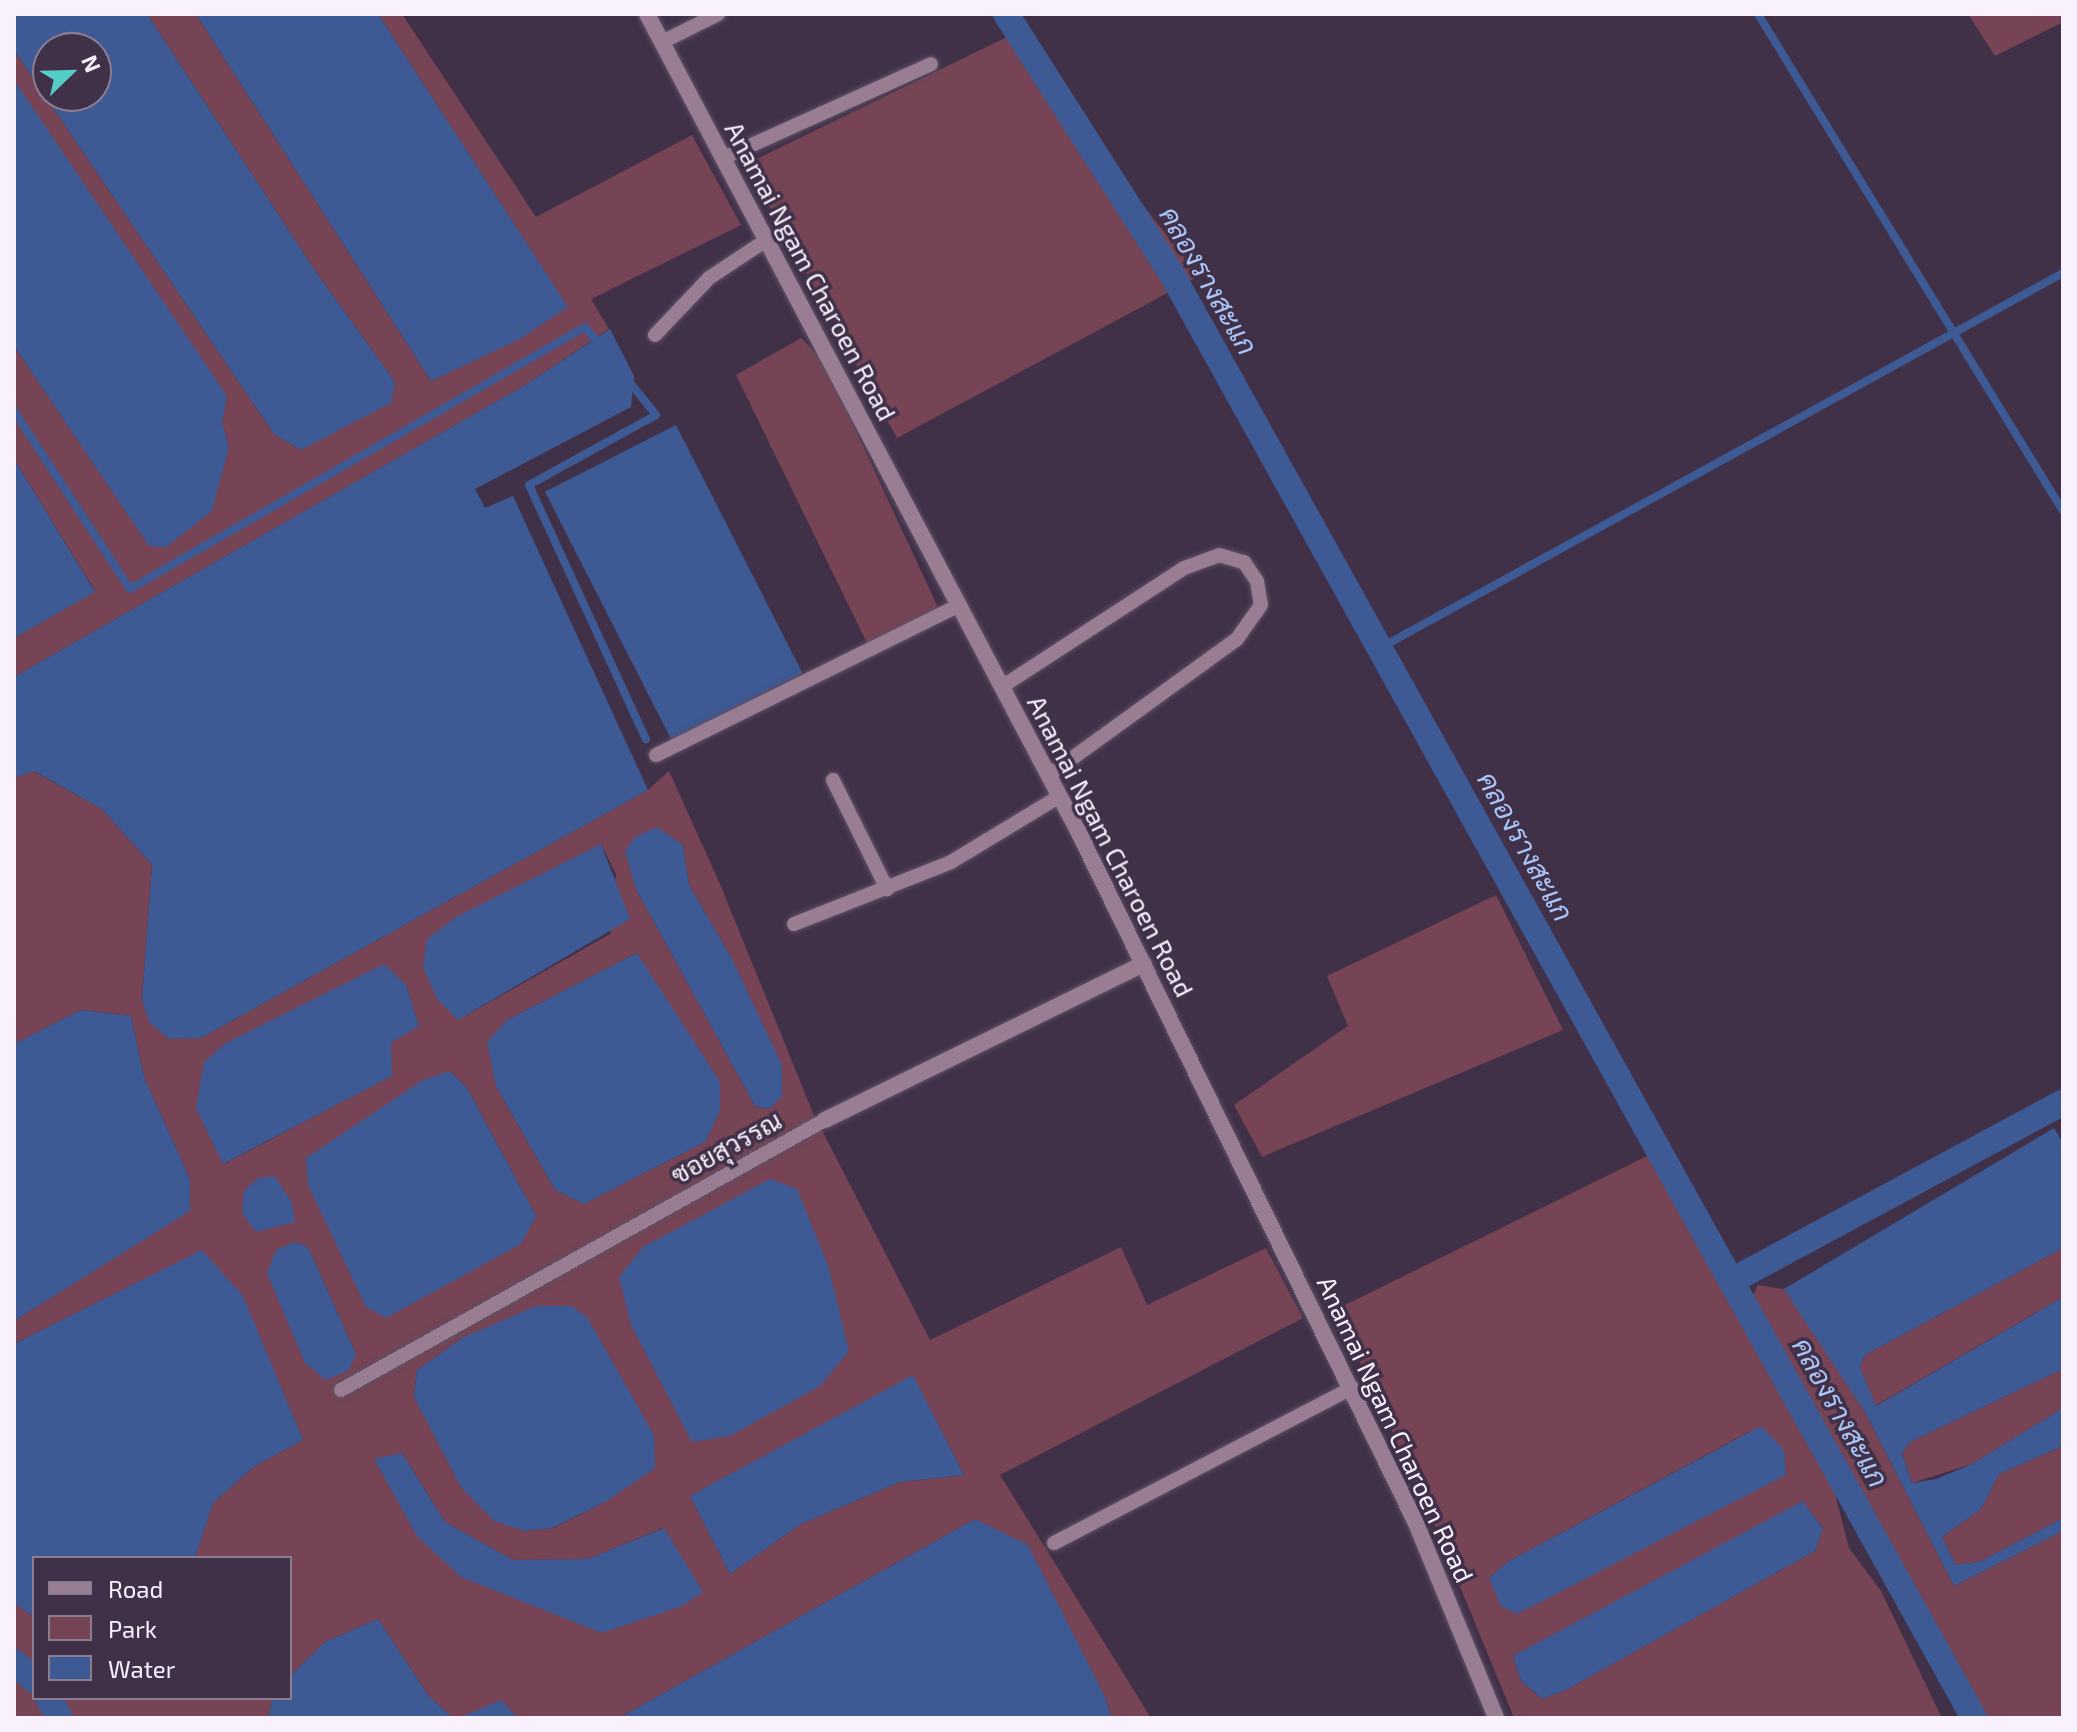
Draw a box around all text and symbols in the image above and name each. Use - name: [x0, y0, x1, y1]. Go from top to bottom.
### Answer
- north arrow: [32, 32, 112, 112]
- text: N: [77, 51, 107, 76]
- street label: Anamai Ngam Charoen Road: [719, 116, 903, 426]
- water label: คลองรางสะแก: [1153, 200, 1265, 360]
- street label: Anamai Ngam Charoen Road: [1021, 690, 1201, 1002]
- water label: คลองรางสะแก: [1471, 765, 1581, 927]
- street label: ซอยสุวรรณ: [665, 1104, 787, 1190]
- street label: Anamai Ngam Charoen Road: [1311, 1271, 1481, 1587]
- water label: คลองรางสะแก: [1786, 1331, 1896, 1493]
- legend: [32, 1556, 292, 1700]
- text: Road: [108, 1574, 163, 1603]
- text: Park: [108, 1614, 157, 1643]
- text: Water: [108, 1654, 175, 1683]

